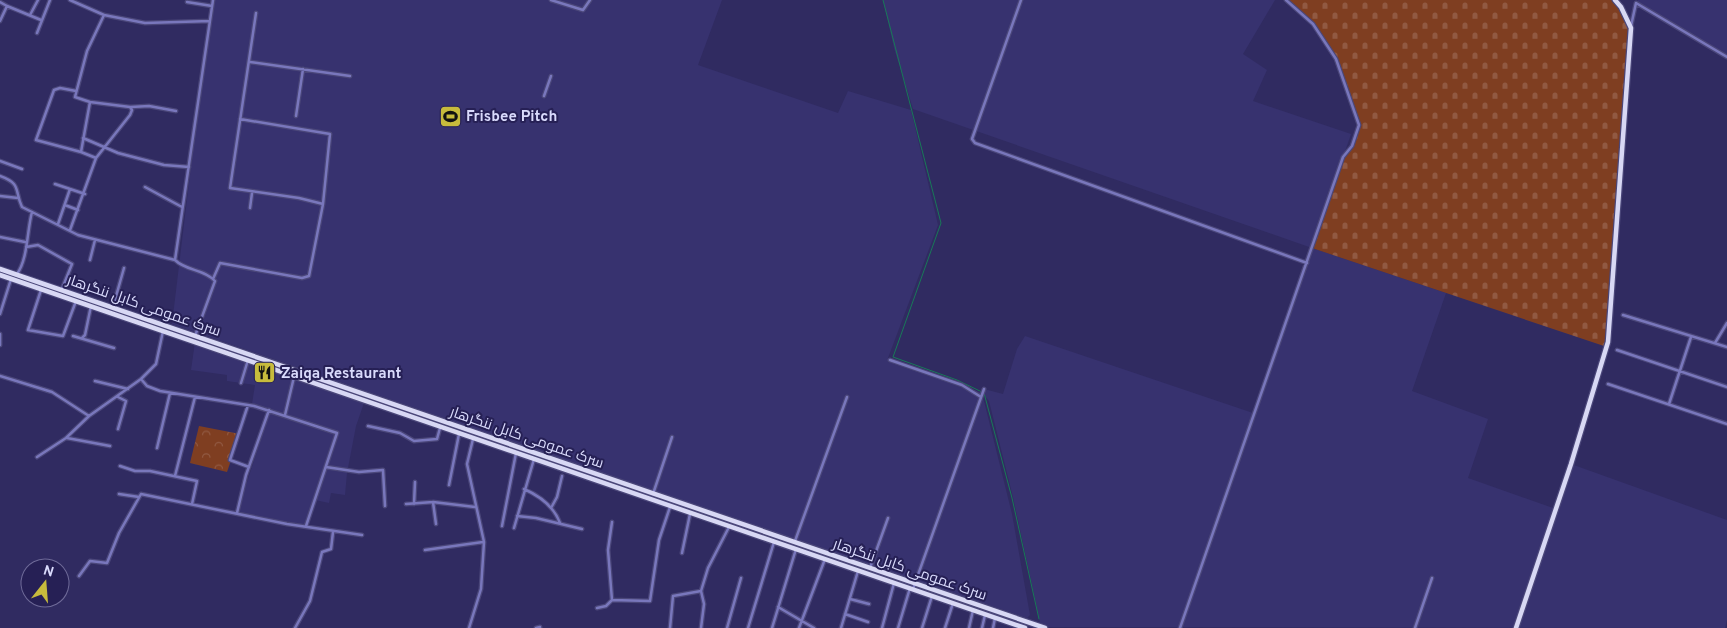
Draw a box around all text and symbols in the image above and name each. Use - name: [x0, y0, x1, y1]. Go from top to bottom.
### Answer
- sports icon: Frisbee Pitch: [438, 104, 462, 128]
- place label: Frisbee Pitch: [466, 108, 557, 127]
- street label: سرک عمومی کابل ننگرهار: [63, 271, 223, 342]
- restaurant icon: Zaiqa Restaurant: [253, 361, 277, 385]
- place label: Zaiqa Restaurant: [281, 365, 401, 384]
- street label: سرک عمومی کابل ننگرهار: [446, 403, 606, 474]
- street label: سرک عمومی کابل ننگرهار: [829, 535, 989, 606]
- north arrow: [20, 558, 70, 608]
- text: N: [41, 562, 56, 582]

